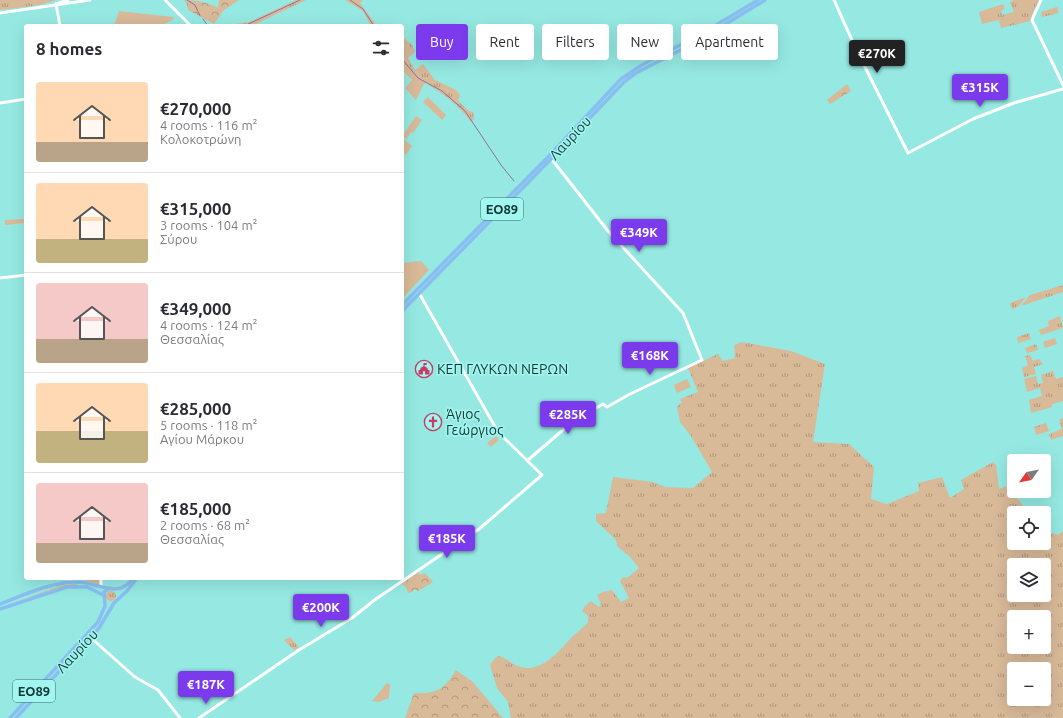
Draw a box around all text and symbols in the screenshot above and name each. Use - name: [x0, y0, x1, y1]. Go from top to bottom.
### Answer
- chip: Buy: [416, 24, 468, 60]
- chip: Rent: [476, 24, 534, 60]
- chip: Filters: [542, 24, 609, 60]
- chip: New: [617, 24, 673, 60]
- chip: Apartment: [681, 24, 778, 60]
- icon: filters: [370, 37, 392, 59]
- text: 8 homes: [36, 39, 102, 58]
- pin: €270K: [849, 40, 905, 74]
- text: €270K: [858, 46, 896, 60]
- pin: €315K: [952, 74, 1008, 108]
- text: €315K: [961, 80, 999, 94]
- icon: home: [68, 98, 116, 146]
- text: €270,000: [160, 99, 231, 118]
- street label: Λαυρίου: [546, 113, 594, 163]
- text: 4 rooms · 116 m²: [160, 118, 257, 132]
- text: Κολοκοτρώνη: [160, 132, 241, 146]
- road number: ΕΟ89: [481, 198, 523, 220]
- icon: home: [68, 199, 116, 247]
- text: €315,000: [160, 199, 231, 218]
- text: 3 rooms · 104 m²: [160, 218, 257, 232]
- pin: €349K: [611, 219, 667, 253]
- text: €349K: [620, 225, 658, 239]
- text: Σύρου: [160, 232, 197, 246]
- icon: home: [68, 299, 116, 347]
- text: €349,000: [160, 299, 231, 318]
- text: 4 rooms · 124 m²: [160, 318, 257, 332]
- text: Θεσσαλίας: [160, 332, 224, 346]
- pin: €168K: [622, 342, 678, 376]
- text: €168K: [631, 348, 669, 362]
- public building icon: ΚΕΠ ΓΛΥΚΩΝ ΝΕΡΩΝ: [414, 359, 434, 379]
- place label: ΚΕΠ ΓΛΥΚΩΝ ΝΕΡΩΝ: [437, 361, 568, 377]
- icon: home: [68, 399, 116, 447]
- text: €285,000: [160, 399, 231, 418]
- pin: €285K: [540, 401, 596, 435]
- place label: Άγιος Γεώργιος: [446, 406, 504, 438]
- text: €285K: [549, 407, 587, 421]
- church icon: Άγιος Γεώργιος: [423, 412, 443, 432]
- text: 5 rooms · 118 m²: [160, 418, 257, 432]
- text: Αγίου Μάρκου: [160, 432, 244, 446]
- north arrow: [1007, 454, 1051, 498]
- map controls: [1007, 454, 1051, 706]
- icon: home: [68, 499, 116, 547]
- text: €185,000: [160, 499, 231, 518]
- button: locate: [1007, 506, 1051, 550]
- text: 2 rooms · 68 m²: [160, 518, 250, 532]
- pin: €185K: [419, 525, 475, 559]
- text: €185K: [428, 531, 466, 545]
- text: Θεσσαλίας: [160, 532, 224, 546]
- button: layers: [1007, 558, 1051, 602]
- pin: €200K: [293, 594, 349, 628]
- text: €200K: [302, 600, 340, 614]
- button: +: [1007, 610, 1051, 654]
- street label: Λαυρίου: [53, 626, 101, 676]
- button: −: [1007, 662, 1051, 706]
- pin: €187K: [178, 671, 234, 705]
- text: €187K: [187, 677, 225, 691]
- road number: ΕΟ89: [13, 680, 55, 702]

